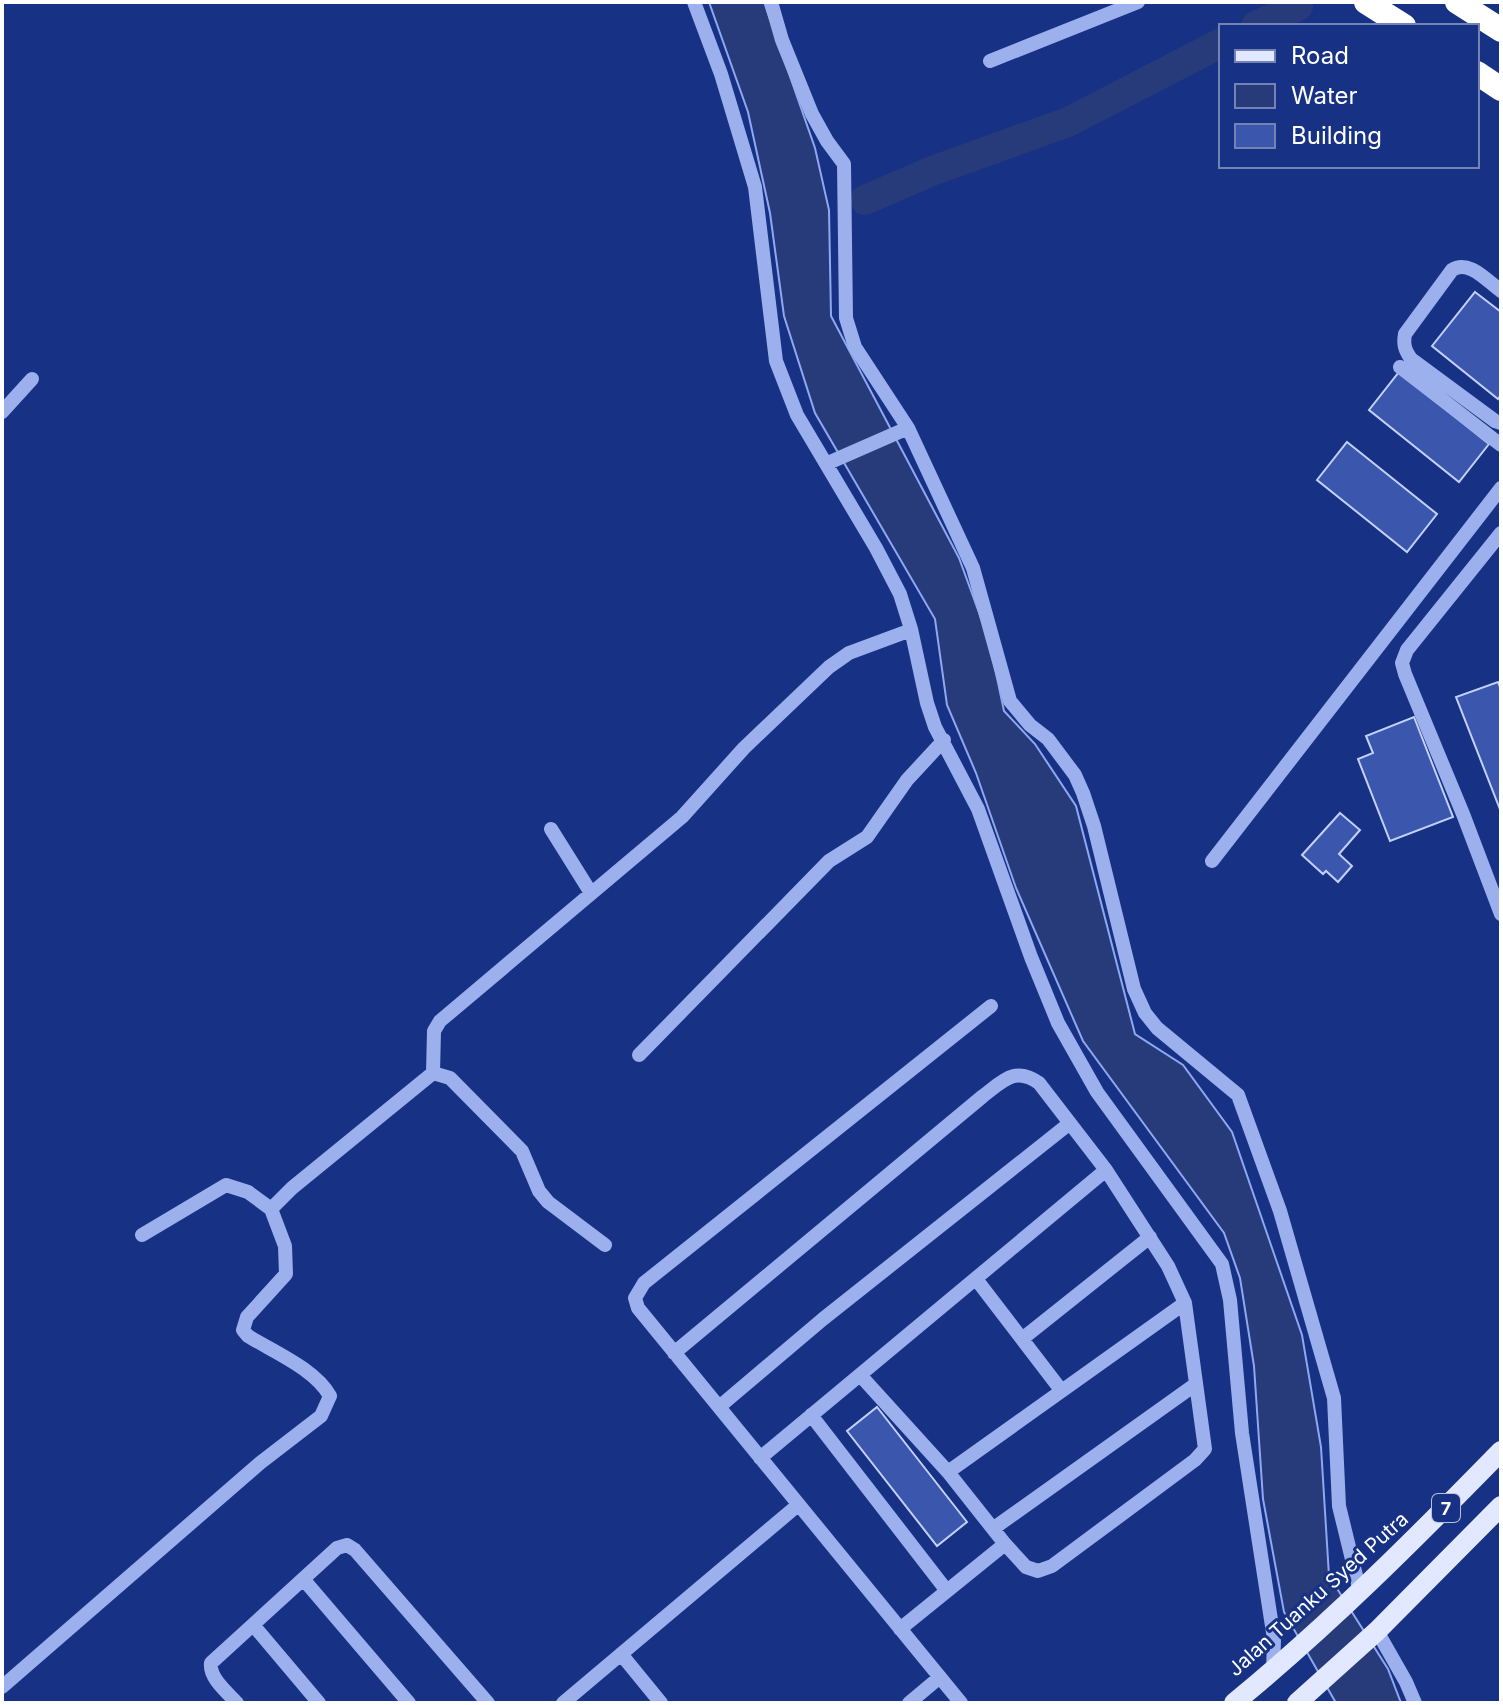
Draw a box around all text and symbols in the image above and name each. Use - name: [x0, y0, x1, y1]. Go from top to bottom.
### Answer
- legend: [1219, 24, 1479, 168]
- text: Road: [1291, 41, 1349, 70]
- text: Water: [1291, 81, 1358, 110]
- text: Building: [1291, 121, 1382, 150]
- road number: 7: [1432, 1494, 1460, 1522]
- street label: Jalan Tuanku Syed Putra: [1223, 1507, 1413, 1681]

